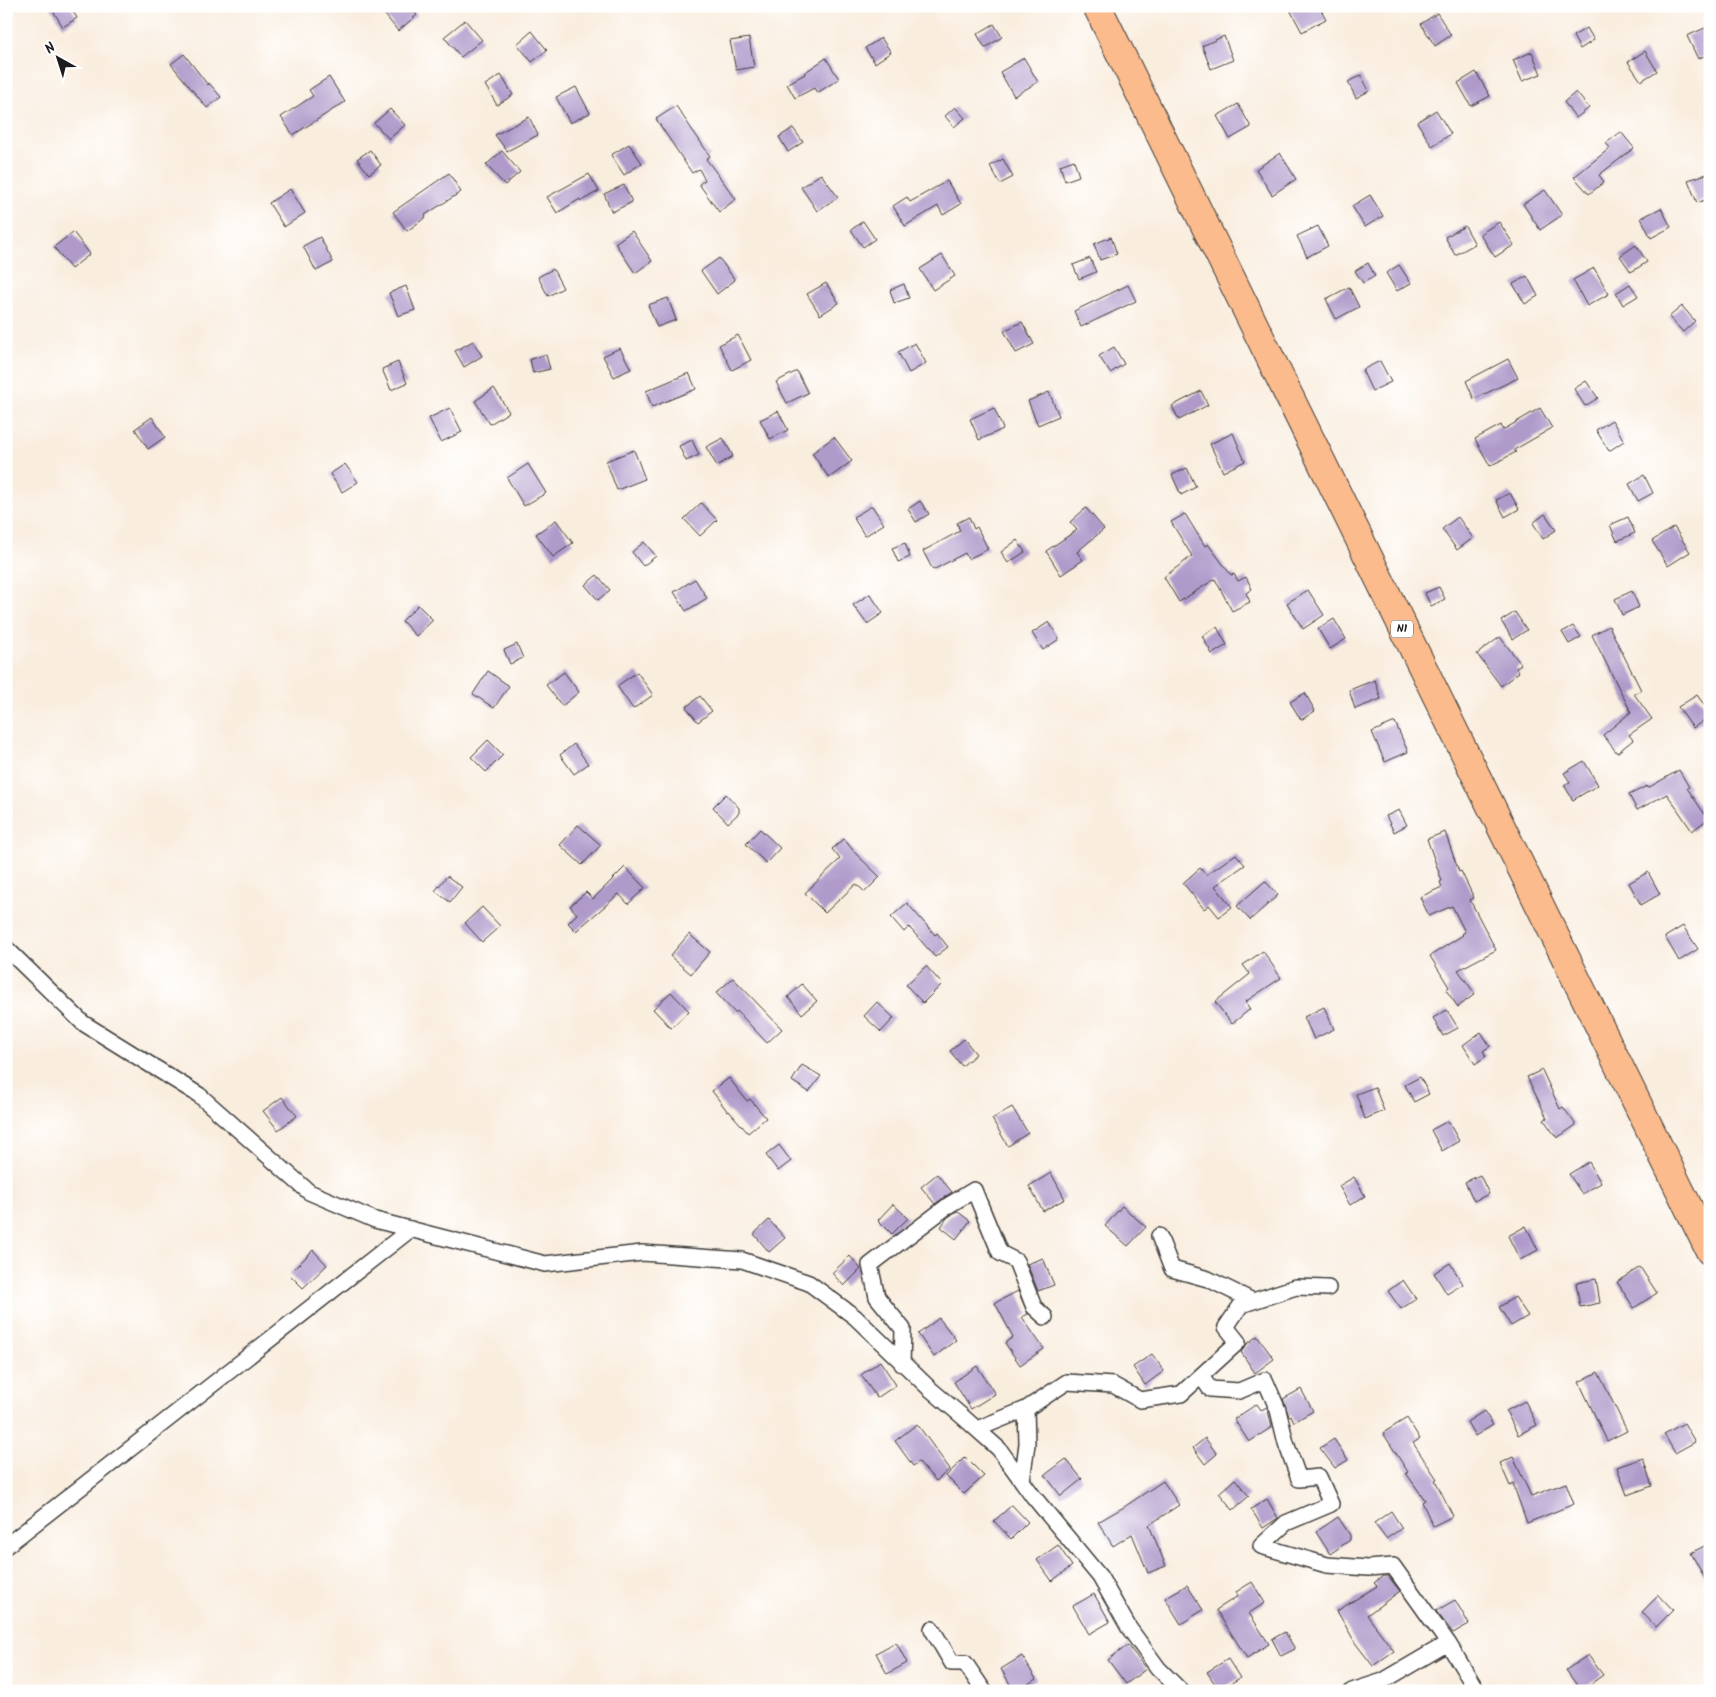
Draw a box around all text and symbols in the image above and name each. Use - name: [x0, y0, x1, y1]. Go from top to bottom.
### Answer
- north arrow: [32, 32, 82, 82]
- text: N: [40, 37, 61, 60]
- road number: N1: [1391, 620, 1413, 638]

